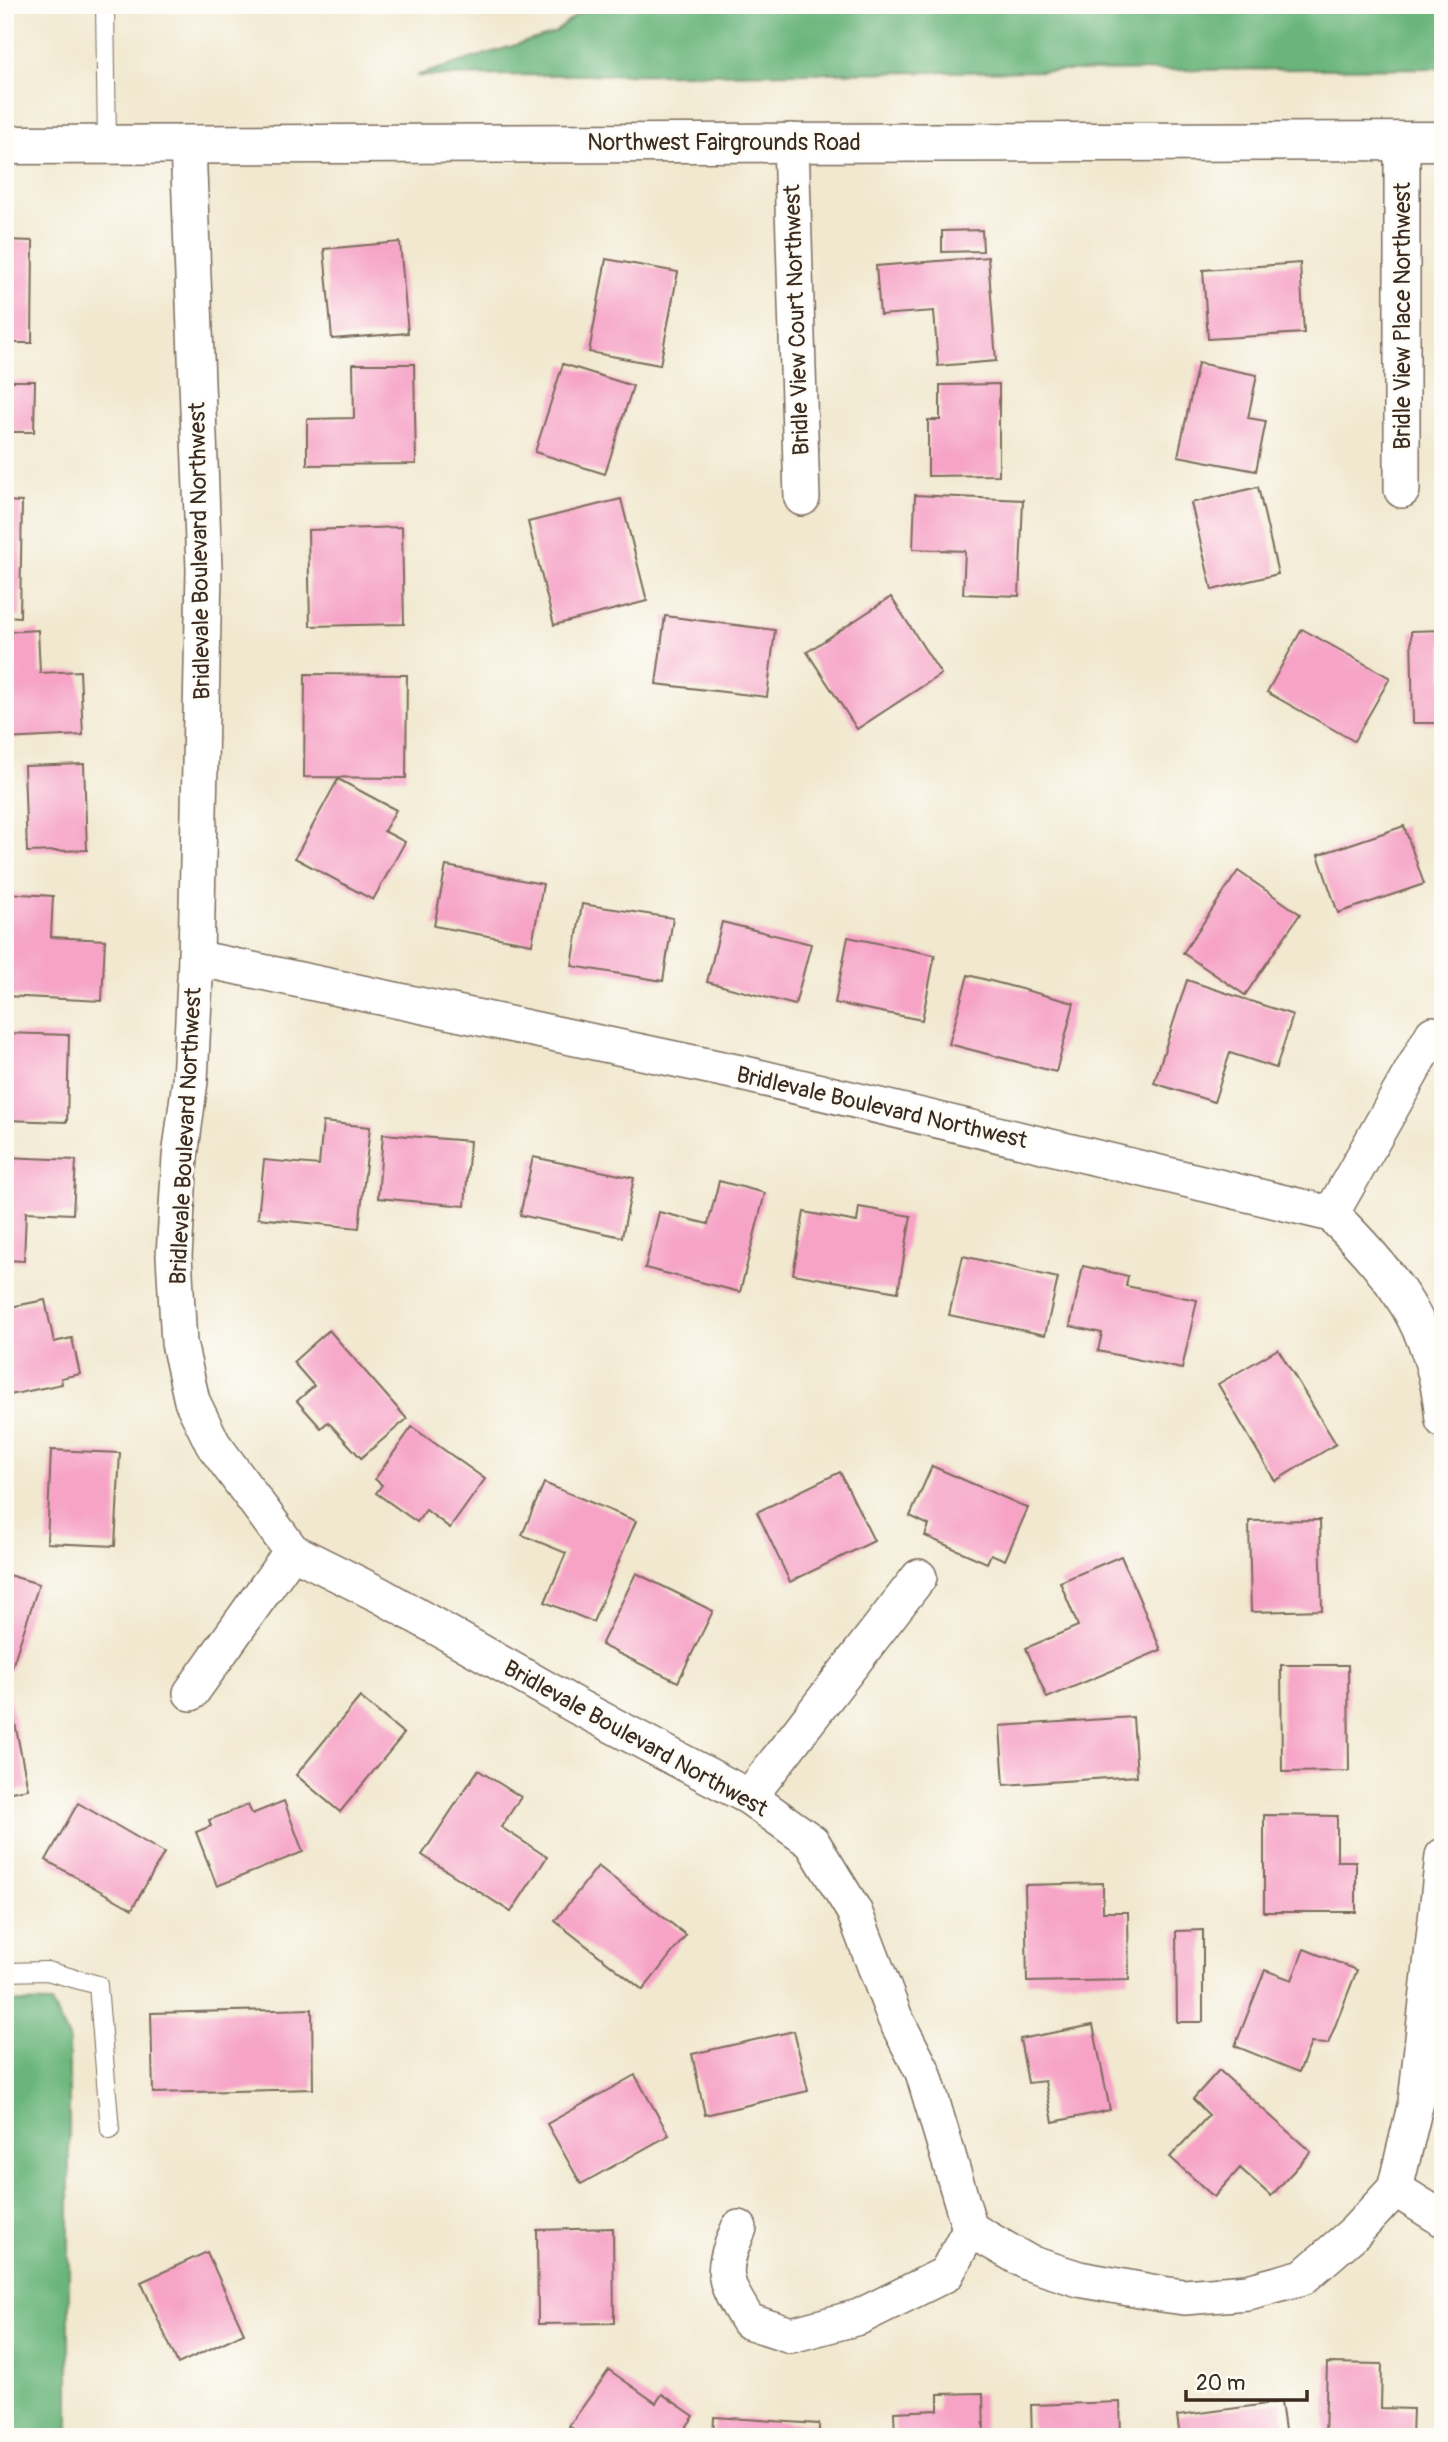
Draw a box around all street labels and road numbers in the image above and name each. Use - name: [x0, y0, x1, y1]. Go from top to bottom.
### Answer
- street label: Northwest Fairgrounds Road: [587, 128, 861, 157]
- street label: Bridle View Place Northwest: [1388, 181, 1417, 450]
- street label: Bridle View Court Northwest: [777, 183, 816, 456]
- street label: Bridlevale Boulevard Northwest: [182, 401, 217, 700]
- street label: Bridlevale Boulevard Northwest: [163, 986, 208, 1285]
- street label: Bridlevale Boulevard Northwest: [734, 1060, 1031, 1155]
- street label: Bridlevale Boulevard Northwest: [499, 1654, 774, 1824]

